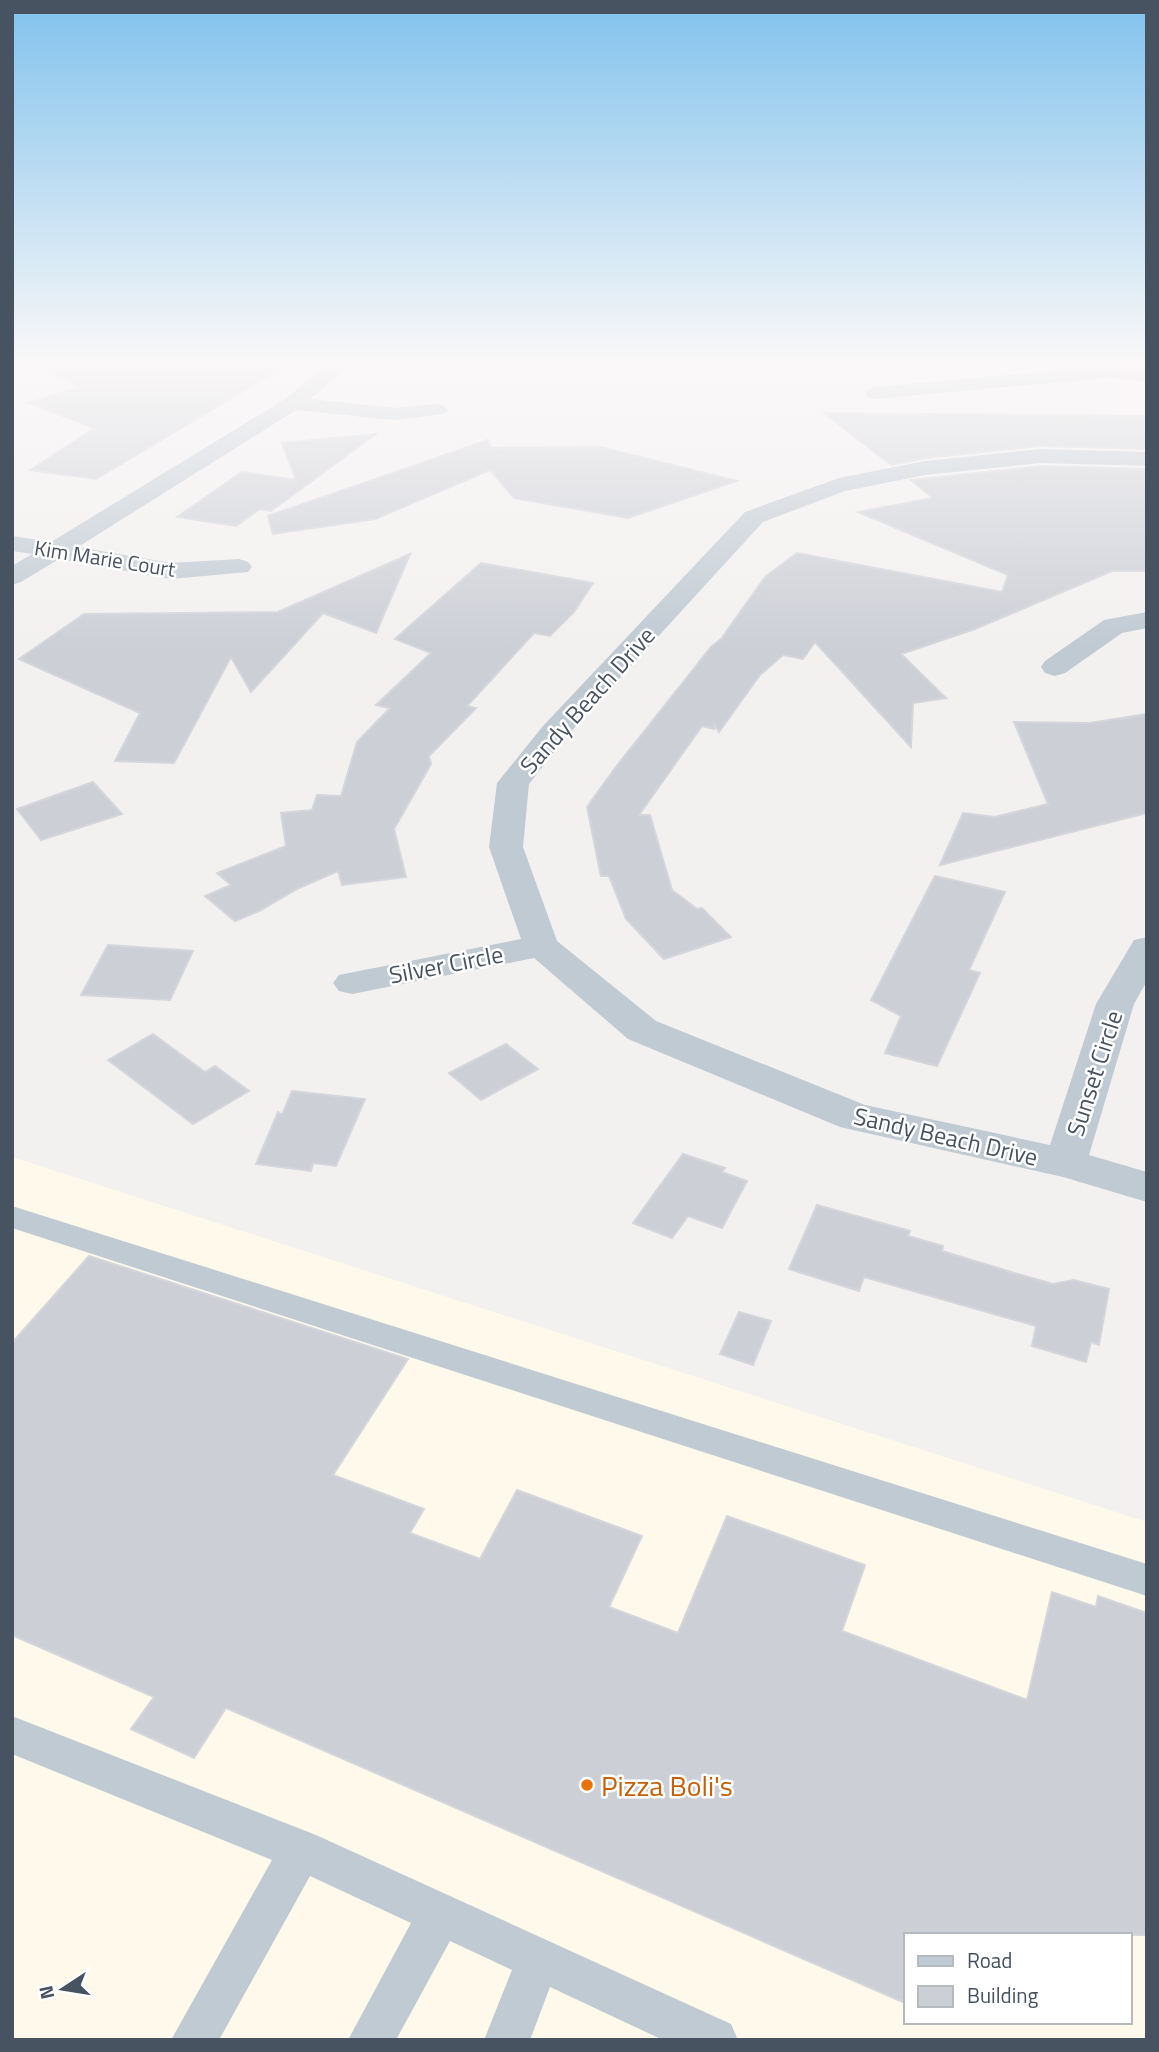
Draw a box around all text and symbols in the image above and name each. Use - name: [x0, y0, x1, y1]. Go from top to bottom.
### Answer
- street label: Kim Marie Court: [32, 531, 178, 585]
- street label: Sandy Beach Drive: [511, 618, 663, 782]
- street label: Silver Circle: [386, 935, 506, 993]
- street label: Sunset Circle: [1057, 1006, 1131, 1140]
- street label: Sandy Beach Drive: [851, 1097, 1041, 1175]
- place label: Pizza Boli's: [601, 1764, 733, 1807]
- marker: Pizza Boli's: [579, 1777, 595, 1793]
- legend: [904, 1933, 1131, 2024]
- text: Road: [967, 1944, 1012, 1976]
- north arrow: [28, 1954, 98, 2024]
- text: Building: [967, 1979, 1039, 2011]
- text: N: [30, 1983, 61, 2002]

